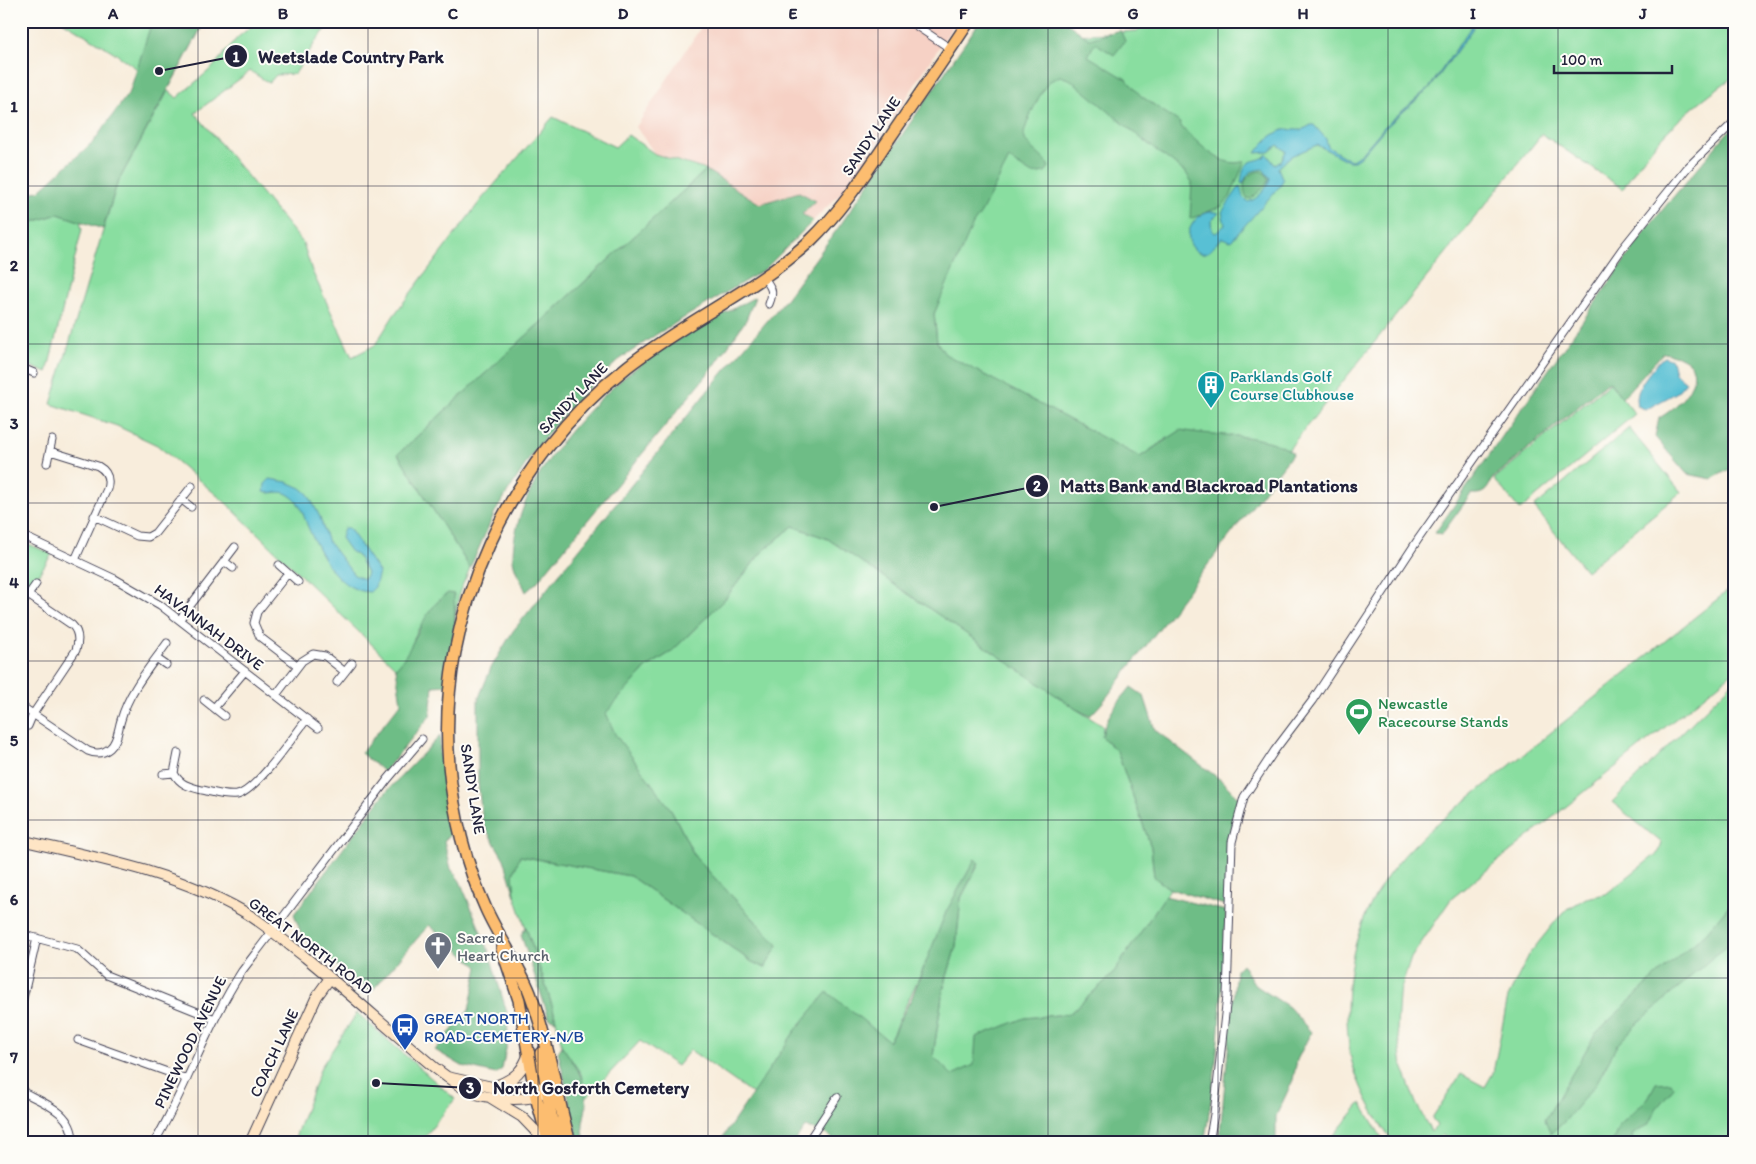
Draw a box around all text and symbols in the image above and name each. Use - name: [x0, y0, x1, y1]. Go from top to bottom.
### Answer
- text: A: [107, 4, 119, 23]
- text: B: [278, 4, 289, 23]
- text: C: [448, 4, 459, 23]
- text: D: [618, 4, 629, 23]
- text: E: [789, 4, 798, 23]
- text: F: [959, 4, 968, 23]
- text: G: [1127, 4, 1139, 23]
- text: H: [1297, 4, 1309, 23]
- text: I: [1470, 4, 1476, 23]
- text: J: [1638, 4, 1647, 23]
- callout: Weetslade Country Park: [223, 40, 454, 73]
- scale bar: [1554, 42, 1671, 74]
- text: Weetslade Country Park: [258, 46, 445, 68]
- text: 1: [233, 48, 240, 66]
- text: 100 m: [1561, 51, 1603, 69]
- street label: SANDY LANE: [838, 93, 904, 179]
- text: 1: [10, 97, 18, 116]
- text: 2: [10, 256, 19, 275]
- street label: SANDY LANE: [534, 358, 612, 437]
- place label: Parklands Golf Course Clubhouse: [1230, 367, 1354, 404]
- building icon: Parklands Golf Course Clubhouse: [1196, 370, 1226, 409]
- text: 3: [10, 414, 19, 433]
- callout: Matts Bank and Blackroad Plantations: [1025, 469, 1367, 502]
- text: Matts Bank and Blackroad Plantations: [1060, 475, 1358, 497]
- text: 2: [1033, 477, 1041, 495]
- text: 4: [9, 573, 19, 592]
- street label: HAVANNAH DRIVE: [151, 580, 267, 674]
- place label: Newcastle Racecourse Stands: [1378, 694, 1508, 731]
- sports icon: Newcastle Racecourse Stands: [1344, 697, 1374, 736]
- text: 5: [10, 731, 19, 750]
- street label: SANDY LANE: [456, 742, 490, 836]
- text: 6: [10, 890, 19, 909]
- street label: GREAT NORTH ROAD: [245, 893, 377, 999]
- place label: Sacred Heart Church: [457, 928, 550, 965]
- church icon: Sacred Heart Church: [423, 931, 453, 970]
- street label: PINEWOOD AVENUE: [150, 973, 230, 1111]
- street label: COACH LANE: [245, 1006, 303, 1100]
- place label: GREAT NORTH ROAD-CEMETERY-N/B: [424, 1009, 584, 1046]
- bus stop icon: GREAT NORTH ROAD-CEMETERY-N/B: [390, 1012, 420, 1051]
- text: 7: [9, 1048, 18, 1067]
- callout: North Gosforth Cemetery: [458, 1071, 699, 1104]
- text: North Gosforth Cemetery: [493, 1077, 690, 1099]
- text: 3: [466, 1079, 474, 1097]

